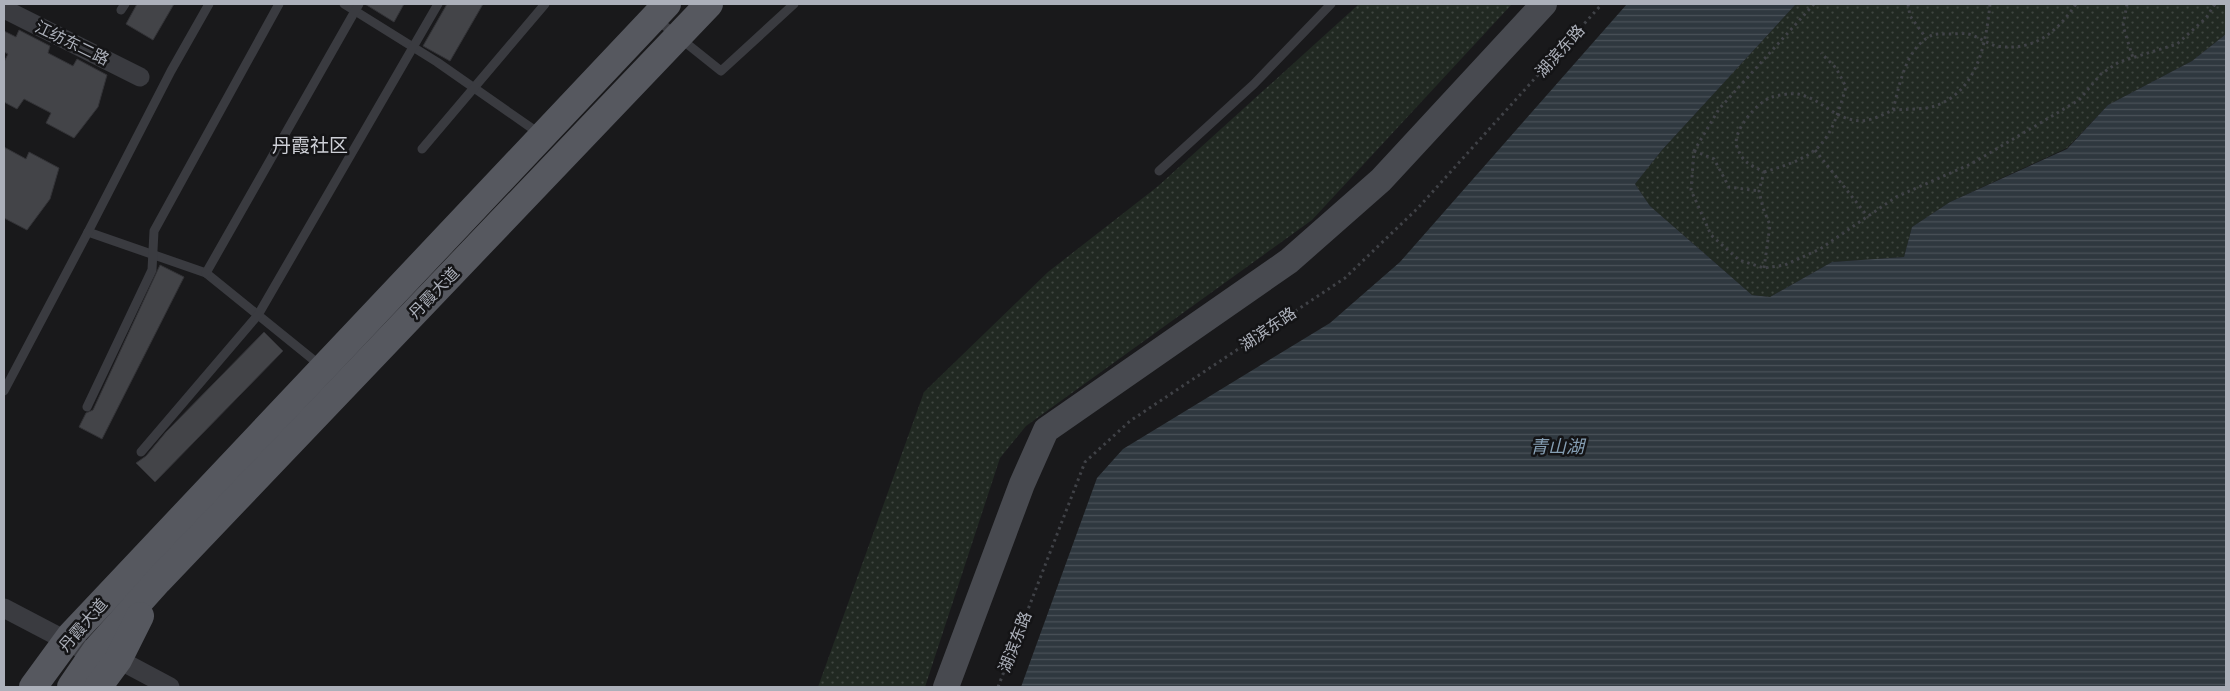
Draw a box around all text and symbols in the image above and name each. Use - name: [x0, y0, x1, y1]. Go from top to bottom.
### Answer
- street label: 江纺东二路: [31, 16, 113, 70]
- street label: 湖滨东路: [1531, 20, 1589, 82]
- district label: 丹霞社区: [272, 133, 348, 158]
- street label: 丹霞大道: [404, 263, 464, 323]
- street label: 湖滨东路: [1236, 302, 1300, 356]
- water label: 青山湖: [1530, 435, 1587, 458]
- street label: 丹霞大道: [54, 594, 112, 656]
- street label: 湖滨东路: [994, 608, 1036, 676]

